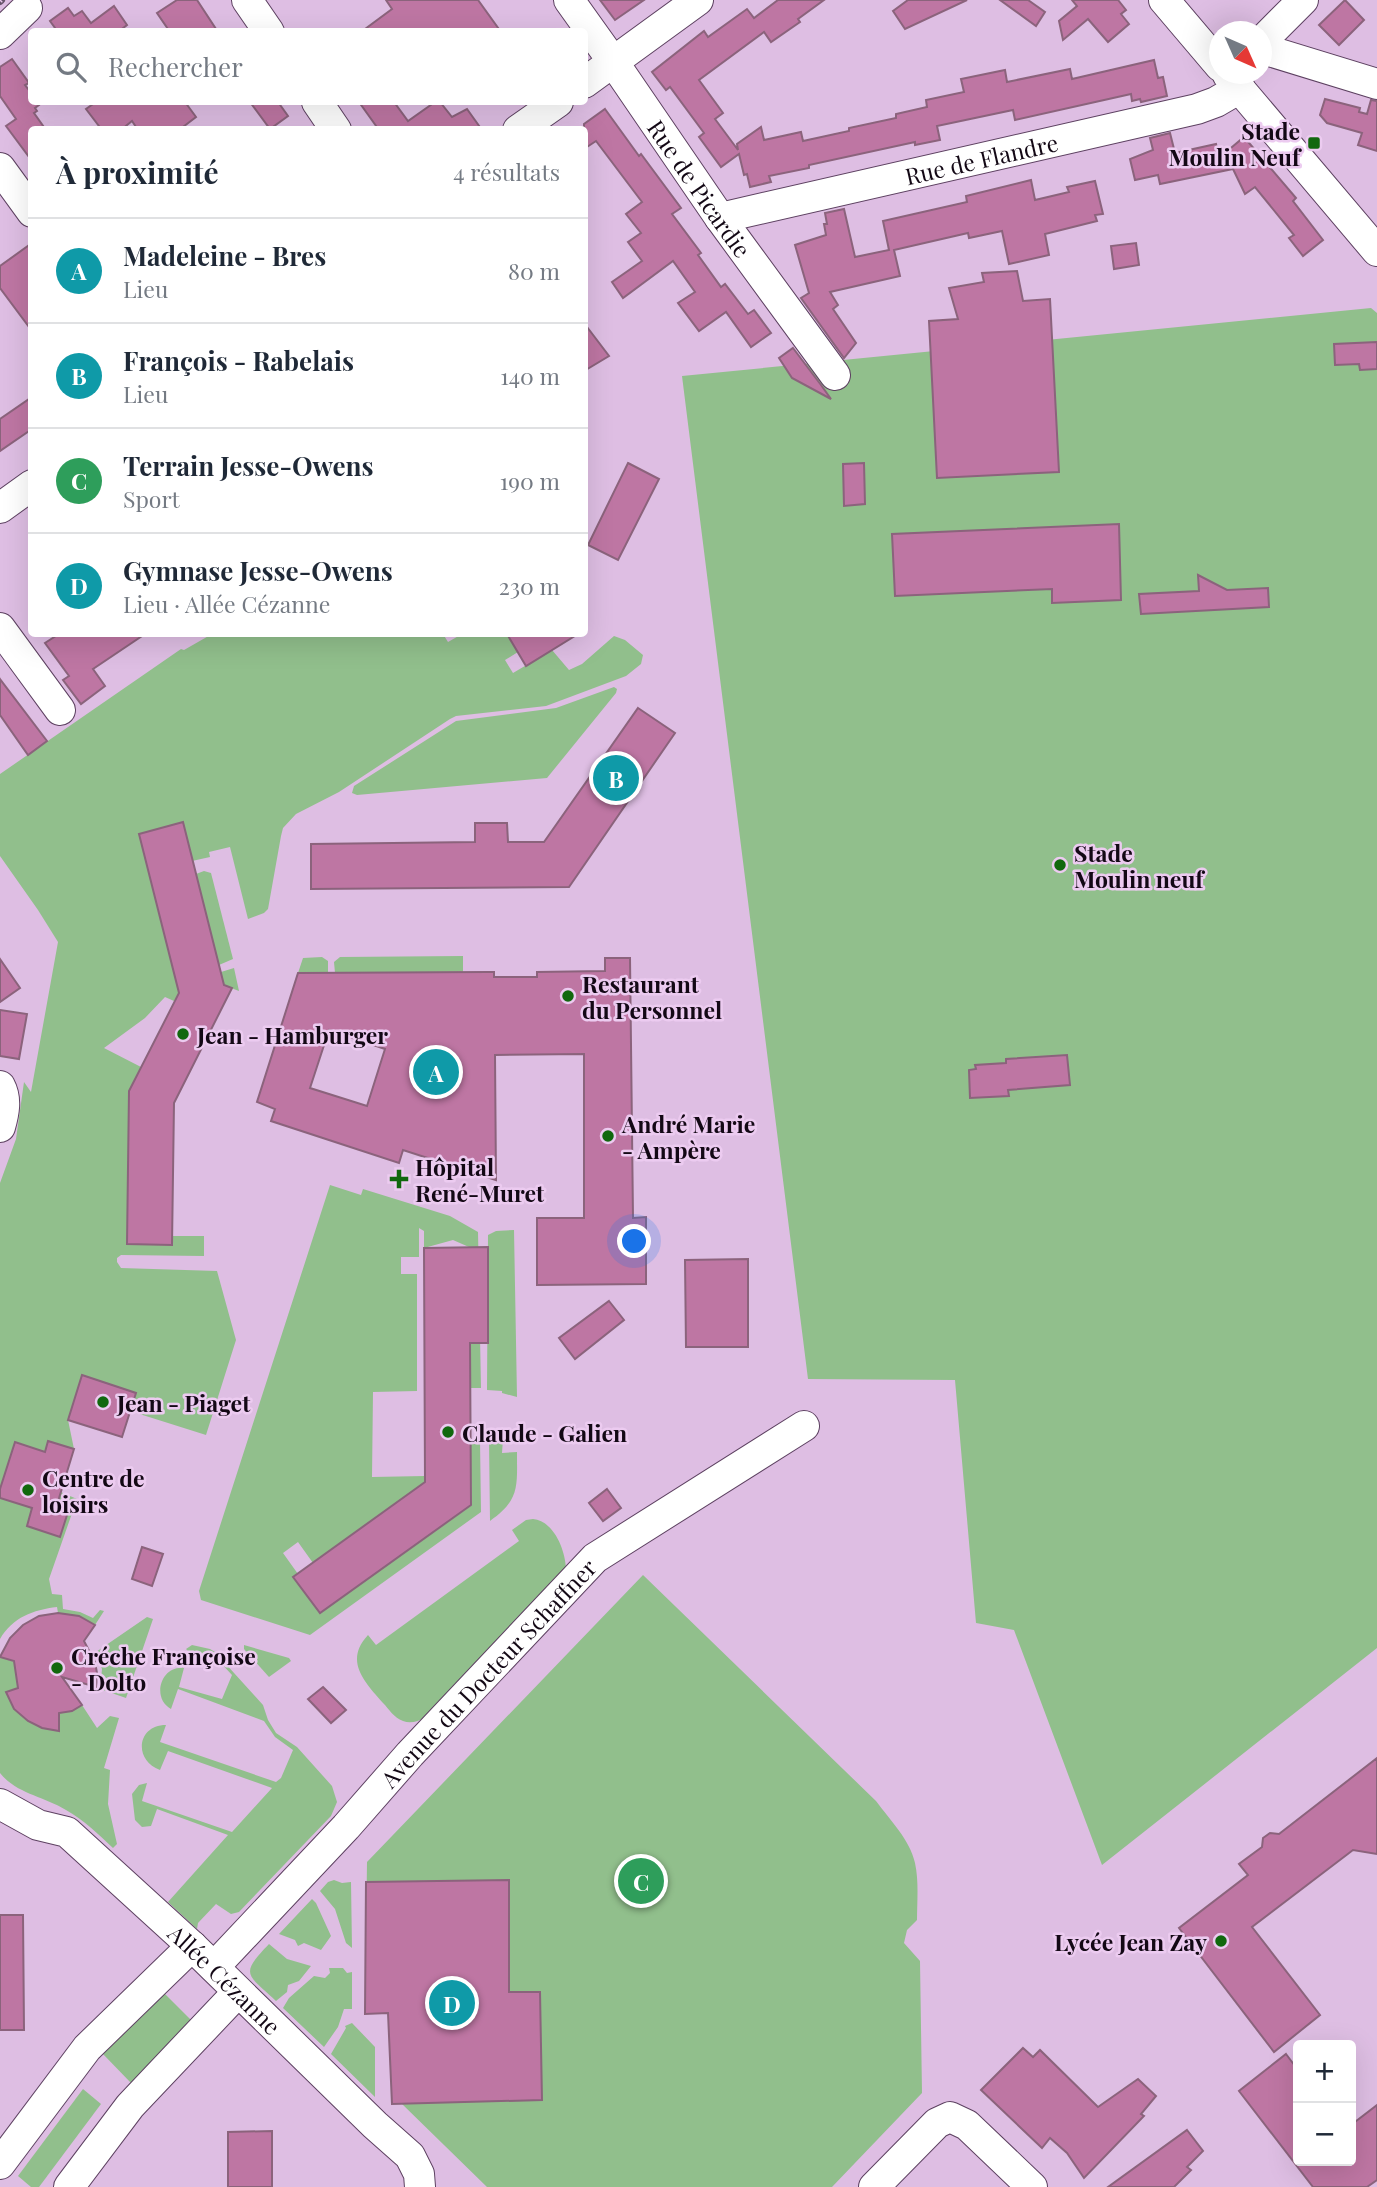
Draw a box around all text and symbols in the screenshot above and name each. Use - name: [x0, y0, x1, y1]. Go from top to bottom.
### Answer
- north arrow: [1209, 21, 1272, 84]
- search box: [28, 28, 588, 105]
- icon: search: [52, 48, 90, 86]
- text: Rechercher: [108, 49, 243, 84]
- street label: Rue de Picardie: [641, 113, 759, 263]
- place label: Stade Moulin Neuf: [1169, 115, 1302, 172]
- street label: Rue de Flandre: [902, 126, 1061, 191]
- marker: Stade Moulin Neuf: [1306, 135, 1322, 151]
- text: À proximité: [56, 152, 219, 192]
- text: 4 résultats: [453, 156, 560, 187]
- text: Madeleine - Bres: [123, 238, 326, 273]
- text: A: [71, 255, 87, 286]
- text: 80 m: [508, 255, 560, 286]
- text: Lieu: [123, 273, 168, 304]
- text: François - Rabelais: [123, 343, 354, 378]
- text: B: [71, 360, 87, 391]
- text: 140 m: [500, 360, 560, 391]
- text: Lieu: [123, 378, 168, 409]
- text: Terrain Jesse-Owens: [123, 448, 373, 483]
- text: C: [71, 465, 87, 496]
- text: 190 m: [500, 465, 560, 496]
- text: Sport: [123, 483, 180, 514]
- text: Gymnase Jesse-Owens: [123, 553, 393, 588]
- text: D: [70, 570, 88, 601]
- text: 230 m: [499, 570, 560, 601]
- text: Lieu · Allée Cézanne: [123, 588, 330, 619]
- pin: B: [593, 752, 639, 804]
- place label: Stade Moulin neuf: [1074, 837, 1205, 894]
- marker: Stade Moulin neuf: [1052, 857, 1068, 873]
- place label: Restaurant du Personnel: [582, 968, 722, 1025]
- marker: Restaurant du Personnel: [560, 988, 576, 1004]
- place label: Jean - Hamburger: [196, 1019, 388, 1050]
- marker: Jean - Hamburger: [175, 1026, 191, 1042]
- pin: A: [413, 1046, 459, 1098]
- place label: André Marie - Ampère: [621, 1108, 755, 1165]
- marker: André Marie - Ampère: [600, 1128, 616, 1144]
- place label: Hôpital René-Muret: [415, 1151, 545, 1208]
- marker: Hôpital René-Muret: [389, 1169, 409, 1189]
- your location: [617, 1224, 651, 1258]
- place label: Jean - Piaget: [116, 1387, 251, 1418]
- marker: Jean - Piaget: [95, 1394, 111, 1410]
- place label: Claude - Galien: [462, 1417, 627, 1448]
- marker: Claude - Galien: [440, 1424, 456, 1440]
- place label: Centre de loisirs: [42, 1462, 145, 1519]
- marker: Centre de loisirs: [20, 1482, 36, 1498]
- street label: Avenue du Docteur Schaffner: [372, 1552, 602, 1794]
- place label: Créche Françoise - Dolto: [71, 1640, 256, 1697]
- marker: Créche Françoise - Dolto: [49, 1660, 65, 1676]
- pin: C: [618, 1855, 664, 1907]
- street label: Allée Cézanne: [161, 1916, 288, 2041]
- place label: Lycée Jean Zay: [1054, 1926, 1207, 1957]
- marker: Lycée Jean Zay: [1213, 1933, 1229, 1949]
- pin: D: [429, 1977, 475, 2029]
- map controls: [1293, 2040, 1356, 2166]
- button: +: [1293, 2040, 1356, 2103]
- button: −: [1293, 2103, 1356, 2166]

